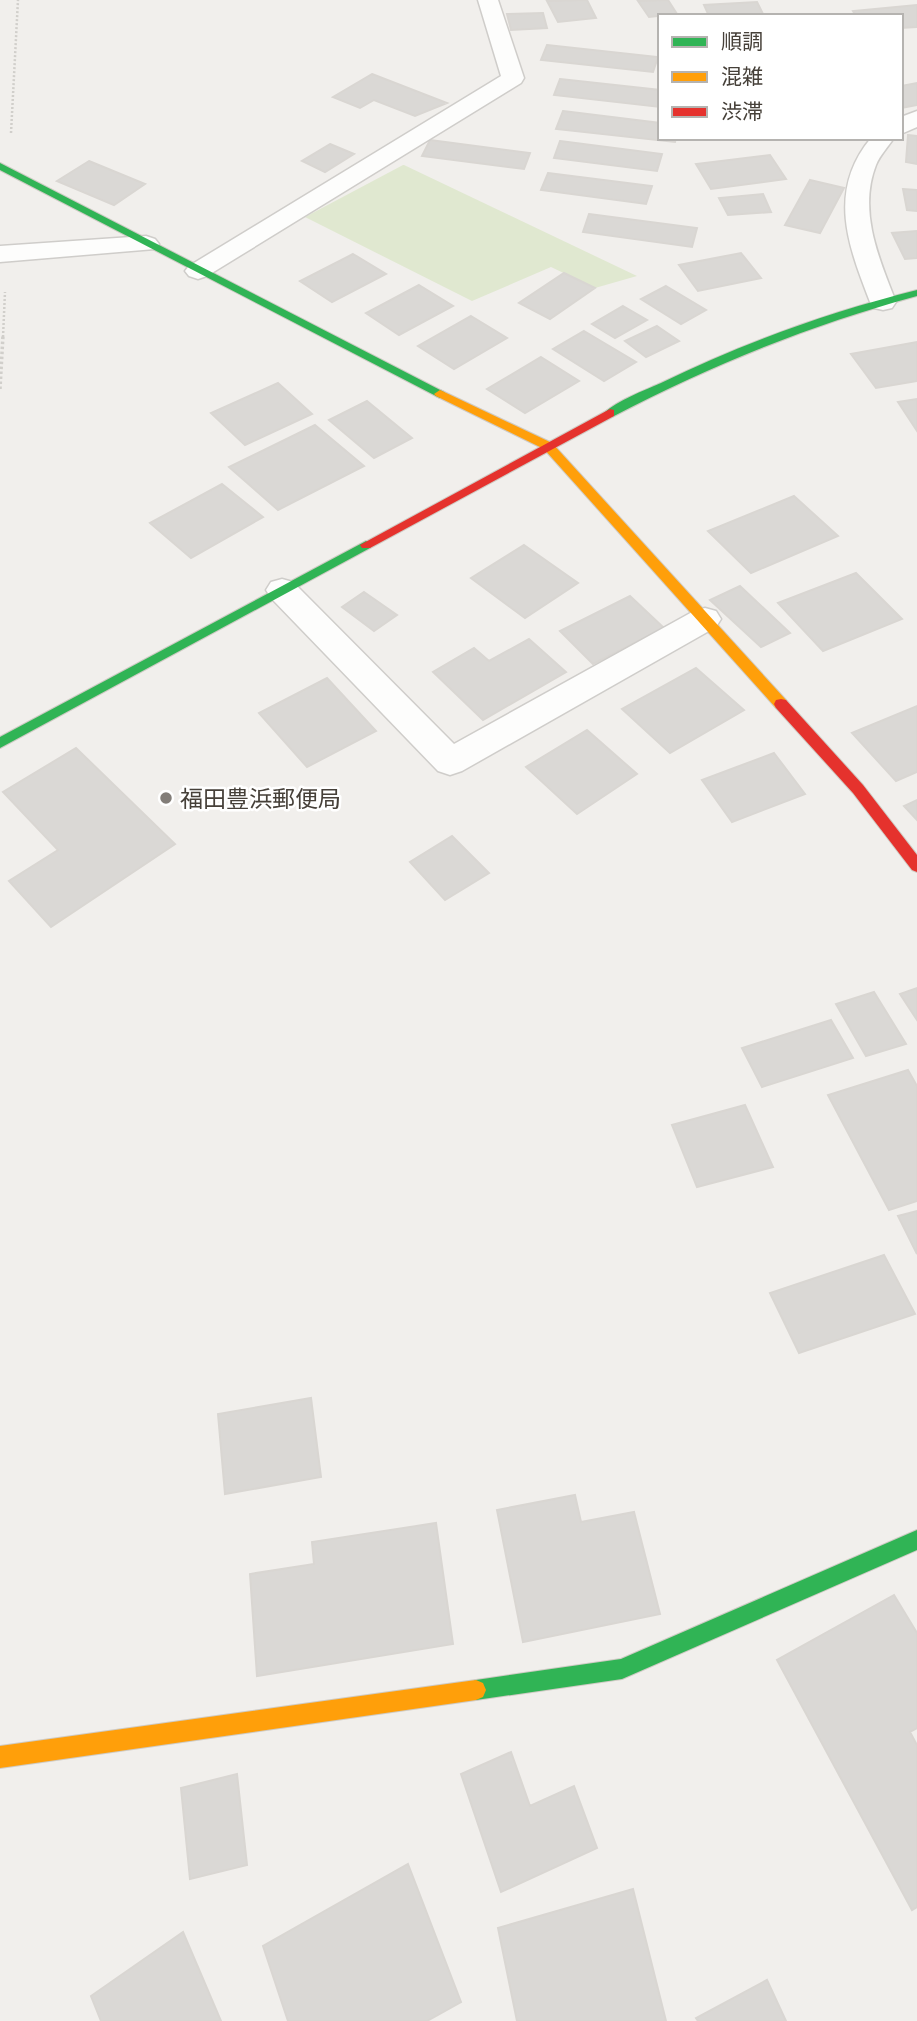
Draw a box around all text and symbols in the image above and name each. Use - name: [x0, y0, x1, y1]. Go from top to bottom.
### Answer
- legend: [658, 14, 903, 140]
- text: 順調: [721, 27, 763, 56]
- text: 混雑: [721, 62, 763, 91]
- text: 渋滞: [721, 97, 763, 126]
- place label: 福田豊浜郵便局: [180, 783, 341, 814]
- marker: 福田豊浜郵便局: [158, 790, 174, 806]

